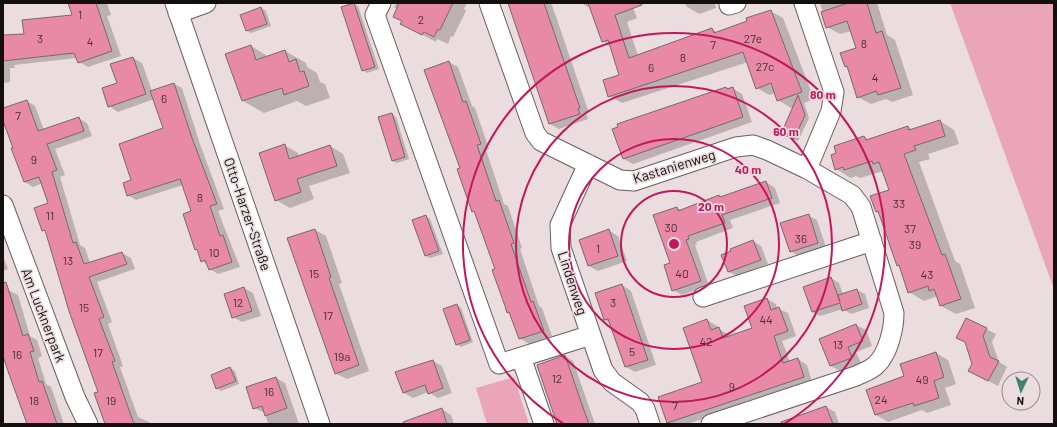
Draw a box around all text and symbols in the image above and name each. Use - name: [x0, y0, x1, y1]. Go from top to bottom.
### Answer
- house number: 1: [78, 7, 82, 21]
- house number: 2: [418, 12, 424, 26]
- house number: 3: [37, 31, 43, 45]
- house number: 27e: [744, 31, 762, 45]
- house number: 4: [87, 34, 93, 48]
- house number: 8: [861, 36, 867, 50]
- house number: 7: [710, 37, 716, 51]
- house number: 8: [680, 50, 686, 64]
- house number: 27c: [756, 59, 774, 73]
- house number: 6: [648, 60, 654, 74]
- house number: 4: [872, 70, 878, 84]
- text: 80 m: [810, 87, 836, 101]
- house number: 6: [161, 91, 167, 105]
- house number: 7: [15, 108, 21, 122]
- text: 60 m: [773, 124, 799, 138]
- street label: Kastanienweg: [631, 145, 717, 187]
- house number: 9: [31, 152, 37, 166]
- street label: Otto-Harzer-Straße: [221, 155, 275, 273]
- text: 40 m: [735, 162, 761, 176]
- house number: 8: [197, 190, 203, 204]
- house number: 33: [893, 196, 905, 210]
- text: 20 m: [698, 199, 724, 213]
- house number: 11: [46, 208, 54, 222]
- house number: 30: [665, 220, 677, 234]
- house number: 37: [904, 221, 916, 235]
- house number: 36: [795, 231, 807, 245]
- centre of rings: [667, 237, 681, 251]
- house number: 39: [909, 237, 921, 251]
- house number: 1: [596, 241, 600, 255]
- house number: 10: [209, 245, 219, 259]
- street label: Lindenweg: [555, 249, 591, 317]
- house number: 13: [63, 253, 73, 267]
- street label: Am Lucknerpark: [18, 265, 70, 365]
- house number: 15: [309, 266, 319, 280]
- house number: 40: [675, 266, 689, 280]
- house number: 43: [921, 267, 933, 281]
- house number: 12: [233, 295, 243, 309]
- house number: 3: [610, 295, 616, 309]
- house number: 15: [79, 300, 89, 314]
- house number: 17: [323, 308, 333, 322]
- house number: 44: [759, 312, 773, 326]
- house number: 42: [699, 334, 713, 348]
- house number: 13: [833, 337, 843, 351]
- house number: 5: [629, 344, 635, 358]
- house number: 17: [93, 345, 103, 359]
- house number: 16: [12, 347, 22, 361]
- house number: 19a: [334, 349, 350, 363]
- house number: 12: [552, 371, 562, 385]
- north arrow: [1001, 371, 1041, 411]
- house number: 49: [916, 372, 928, 386]
- house number: 9: [729, 379, 735, 393]
- house number: 16: [264, 384, 274, 398]
- house number: 24: [874, 392, 888, 406]
- house number: 18: [29, 393, 39, 407]
- house number: 19: [106, 393, 116, 407]
- text: N: [1016, 395, 1024, 408]
- house number: 7: [672, 398, 678, 412]

